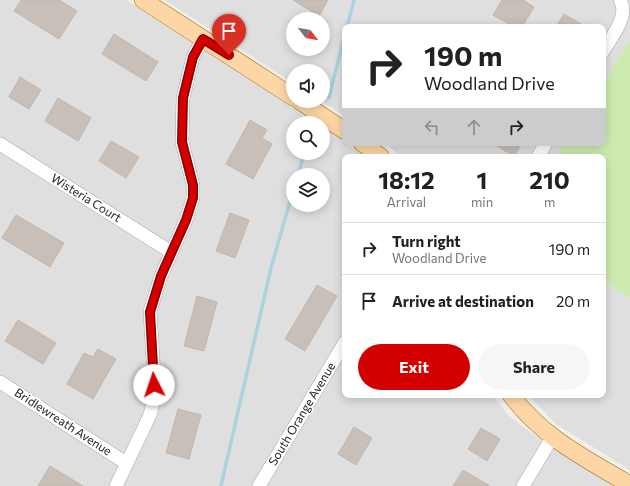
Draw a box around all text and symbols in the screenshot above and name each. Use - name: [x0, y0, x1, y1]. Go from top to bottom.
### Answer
- north arrow: [286, 12, 330, 56]
- map controls: [286, 12, 330, 212]
- pin: [212, 14, 246, 55]
- icon: arrive: [218, 20, 240, 42]
- text: 190 m: [424, 38, 502, 72]
- icon: right: [358, 40, 410, 92]
- button: sound: [286, 64, 330, 108]
- text: Woodland Drive: [424, 72, 555, 94]
- button: search: [286, 116, 330, 160]
- icon: left: [421, 116, 443, 138]
- icon: ahead: [463, 116, 485, 138]
- icon: right: [505, 116, 527, 138]
- text: 18:12: [378, 165, 435, 194]
- text: 1: [477, 165, 487, 194]
- text: 210: [529, 165, 570, 194]
- button: layers: [286, 168, 330, 212]
- street label: Wisteria Court: [49, 170, 124, 224]
- text: Arrival: [387, 194, 426, 210]
- text: min: [471, 194, 493, 210]
- text: m: [544, 194, 555, 210]
- text: Turn right: [392, 232, 461, 250]
- icon: right: [358, 238, 380, 260]
- text: 190 m: [549, 240, 590, 258]
- text: Woodland Drive: [392, 250, 486, 266]
- icon: arrive: [358, 290, 380, 312]
- text: Arrive at destination: [392, 292, 534, 310]
- text: 20 m: [556, 292, 590, 310]
- button: Exit: [358, 344, 470, 390]
- button: Share: [478, 344, 590, 390]
- street label: South Orange Avenue: [265, 359, 337, 468]
- position arrow: [133, 364, 175, 406]
- street label: Bridlewreath Avenue: [12, 385, 115, 458]

